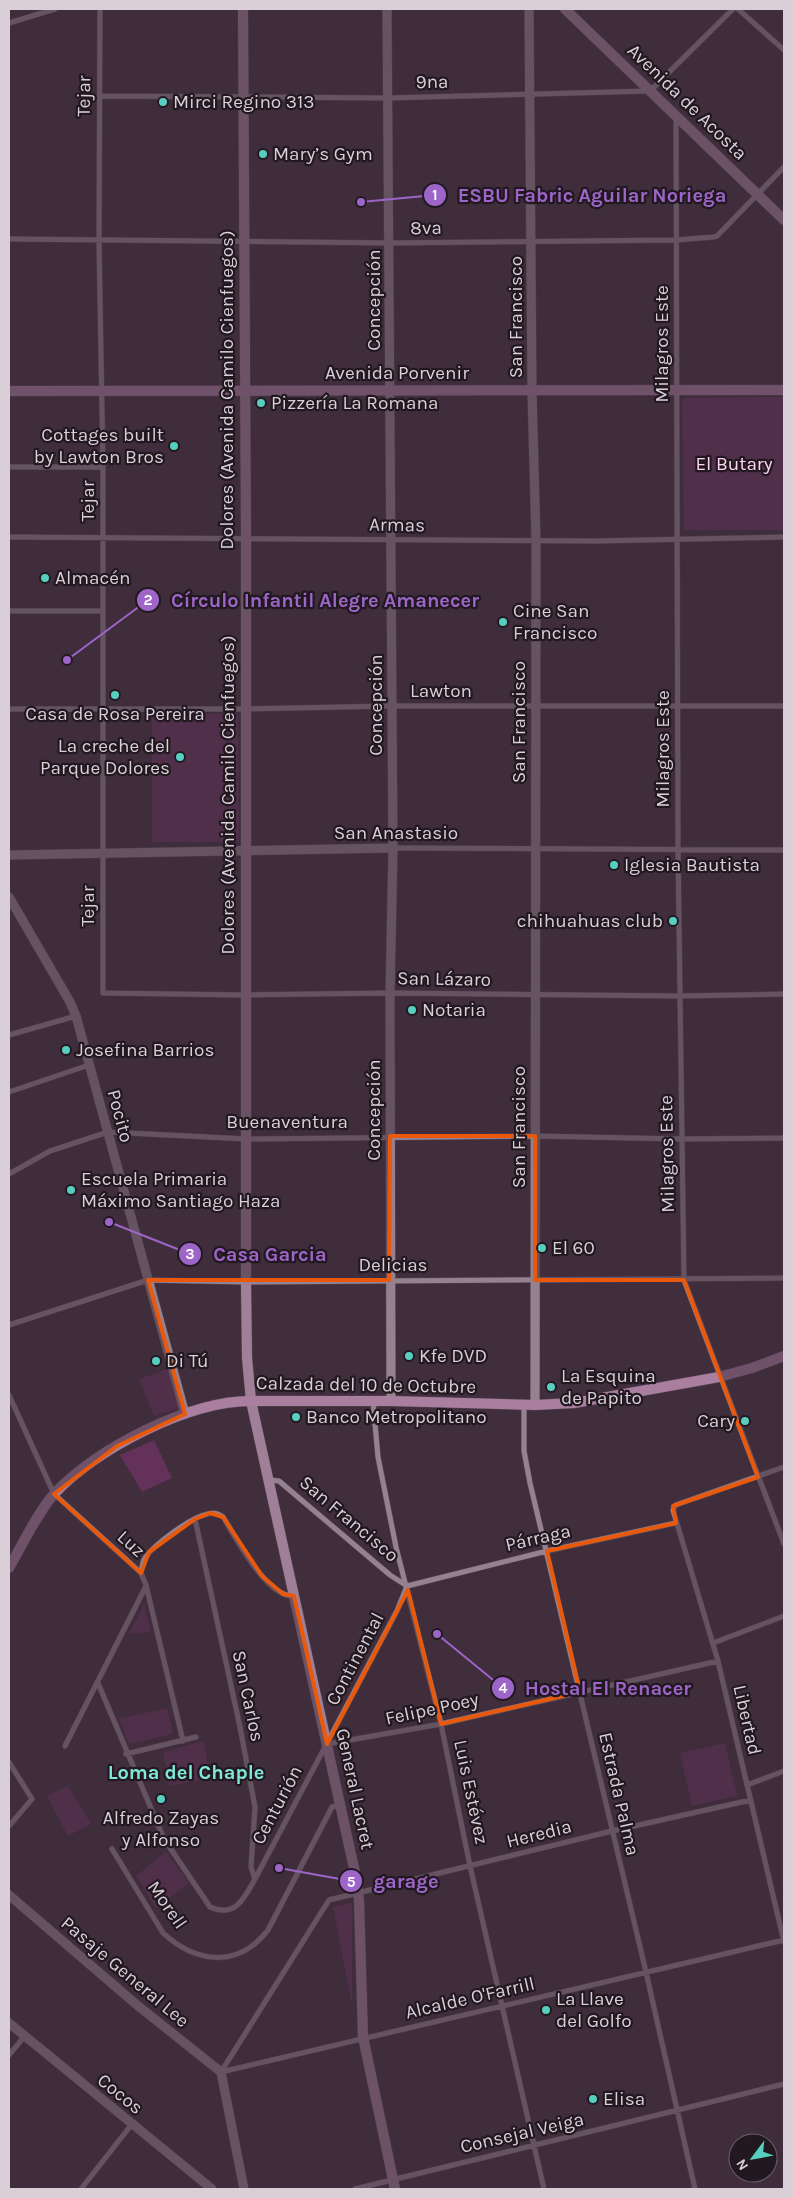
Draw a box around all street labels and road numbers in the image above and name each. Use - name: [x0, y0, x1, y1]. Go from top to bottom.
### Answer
- street label: Avenida de Acosta: [623, 39, 751, 165]
- street label: 9na: [415, 71, 449, 93]
- street label: Tejar: [73, 75, 95, 117]
- street label: 8va: [410, 217, 442, 239]
- street label: Dolores (Avenida Camilo Cienfuegos): [216, 230, 238, 550]
- street label: Concepción: [363, 249, 385, 351]
- street label: San Francisco: [505, 256, 527, 378]
- street label: Milagros Este: [651, 285, 673, 403]
- street label: Avenida Porvenir: [325, 362, 469, 384]
- street label: Tejar: [77, 480, 99, 522]
- street label: Armas: [369, 514, 425, 536]
- street label: Dolores (Avenida Camilo Cienfuegos): [217, 635, 239, 955]
- street label: Concepción: [365, 654, 387, 756]
- street label: San Francisco: [508, 661, 530, 783]
- street label: Lawton: [410, 680, 472, 702]
- street label: Milagros Este: [652, 690, 674, 808]
- street label: San Anastasio: [334, 822, 458, 844]
- street label: Tejar: [77, 885, 99, 927]
- street label: San Lázaro: [397, 967, 491, 991]
- street label: Concepción: [363, 1059, 385, 1161]
- street label: San Francisco: [508, 1066, 530, 1188]
- street label: Pocito: [102, 1087, 138, 1145]
- street label: Milagros Este: [655, 1095, 679, 1213]
- street label: Buenaventura: [226, 1111, 348, 1133]
- street label: Delicias: [358, 1254, 428, 1276]
- street label: Calzada del 10 de Octubre: [256, 1372, 476, 1398]
- street label: San Francisco: [295, 1471, 403, 1567]
- street label: Párraga: [503, 1520, 573, 1556]
- street label: Luz: [113, 1526, 149, 1562]
- street label: Continental: [321, 1609, 389, 1709]
- street label: San Carlos: [228, 1648, 268, 1744]
- street label: Libertad: [728, 1683, 766, 1757]
- street label: Felipe Poey: [383, 1688, 481, 1730]
- street label: General Lacret: [331, 1726, 379, 1852]
- street label: Estrada Palma: [594, 1730, 644, 1858]
- street label: Luis Estévez: [449, 1738, 493, 1846]
- street label: Centurión: [247, 1762, 307, 1848]
- street label: Heredia: [504, 1815, 574, 1853]
- street label: Morell: [143, 1877, 191, 1933]
- street label: Pasaje General Lee: [56, 1912, 194, 2032]
- street label: Alcalde O'Farrill: [403, 1972, 537, 2024]
- street label: Cocos: [93, 2069, 147, 2119]
- street label: Consejal Veiga: [458, 2108, 586, 2158]

